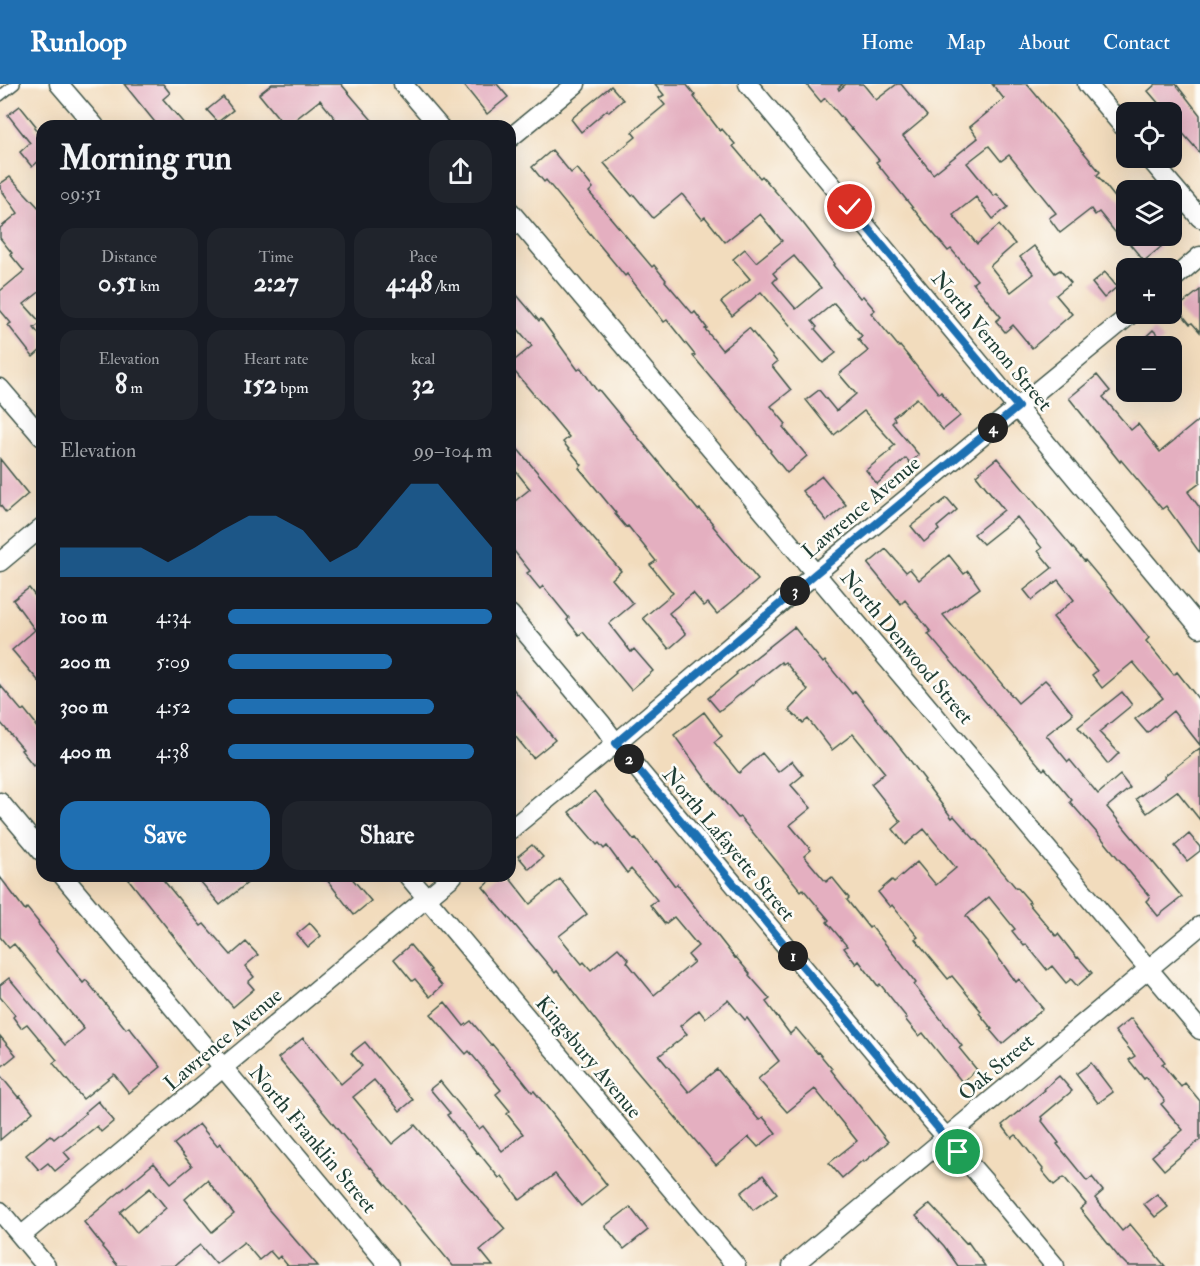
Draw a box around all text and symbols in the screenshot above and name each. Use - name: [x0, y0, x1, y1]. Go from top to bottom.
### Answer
- text: Runloop: [30, 25, 127, 60]
- text: Home: [861, 29, 913, 56]
- text: Map: [946, 29, 986, 56]
- text: About: [1019, 29, 1070, 56]
- text: Contact: [1103, 29, 1170, 56]
- map controls: [1116, 102, 1182, 402]
- button: locate: [1116, 102, 1182, 168]
- text: Morning run: [60, 138, 232, 179]
- button: share: [429, 140, 492, 203]
- button: layers: [1116, 180, 1182, 246]
- text: 09:51: [60, 181, 101, 206]
- pin: [824, 181, 875, 232]
- icon: check: [833, 190, 866, 223]
- text: Distance: [101, 247, 157, 267]
- text: Time: [259, 247, 293, 267]
- text: Pace: [409, 247, 437, 267]
- button: +: [1116, 258, 1182, 324]
- street label: North Vernon Street: [925, 266, 1058, 417]
- text: 0.51: [98, 267, 137, 299]
- text: 2:27: [254, 267, 298, 299]
- text: 4:48: [386, 267, 433, 299]
- text: km: [137, 276, 160, 296]
- text: /km: [433, 276, 460, 296]
- button: −: [1116, 336, 1182, 402]
- text: Elevation: [99, 349, 159, 369]
- text: Heart rate: [243, 349, 309, 369]
- text: kcal: [411, 349, 435, 369]
- text: 8: [115, 369, 127, 401]
- text: 152: [243, 369, 277, 401]
- text: 32: [411, 369, 435, 401]
- text: m: [127, 378, 143, 398]
- text: bpm: [277, 378, 309, 398]
- pin: 4: [978, 413, 1008, 443]
- text: 4: [989, 418, 997, 438]
- text: Elevation: [60, 438, 136, 463]
- text: 99–104 m: [414, 438, 492, 463]
- street label: Lawrence Avenue: [797, 450, 926, 565]
- street label: North Denwood Street: [834, 565, 979, 730]
- pin: 3: [780, 576, 810, 606]
- text: 3: [792, 581, 798, 601]
- text: 100 m: [60, 604, 107, 629]
- text: 4:34: [156, 604, 190, 629]
- text: 200 m: [60, 649, 110, 674]
- text: 5:09: [156, 649, 190, 674]
- text: 300 m: [60, 694, 108, 719]
- text: 4:52: [156, 694, 191, 719]
- text: 400 m: [60, 739, 111, 764]
- text: 4:38: [156, 739, 189, 764]
- pin: 2: [614, 744, 644, 774]
- text: 2: [625, 749, 633, 769]
- street label: North Lafayette Street: [656, 762, 801, 927]
- button: Save: [60, 801, 270, 870]
- button: Share: [282, 801, 492, 870]
- pin: 1: [778, 941, 808, 971]
- text: 1: [790, 946, 796, 966]
- street label: Lawrence Avenue: [159, 982, 288, 1097]
- street label: Kingsbury Avenue: [529, 990, 648, 1124]
- street label: Oak Street: [953, 1028, 1040, 1107]
- street label: North Franklin Street: [243, 1060, 383, 1219]
- pin: [932, 1126, 983, 1177]
- icon: arrive: [941, 1135, 974, 1168]

